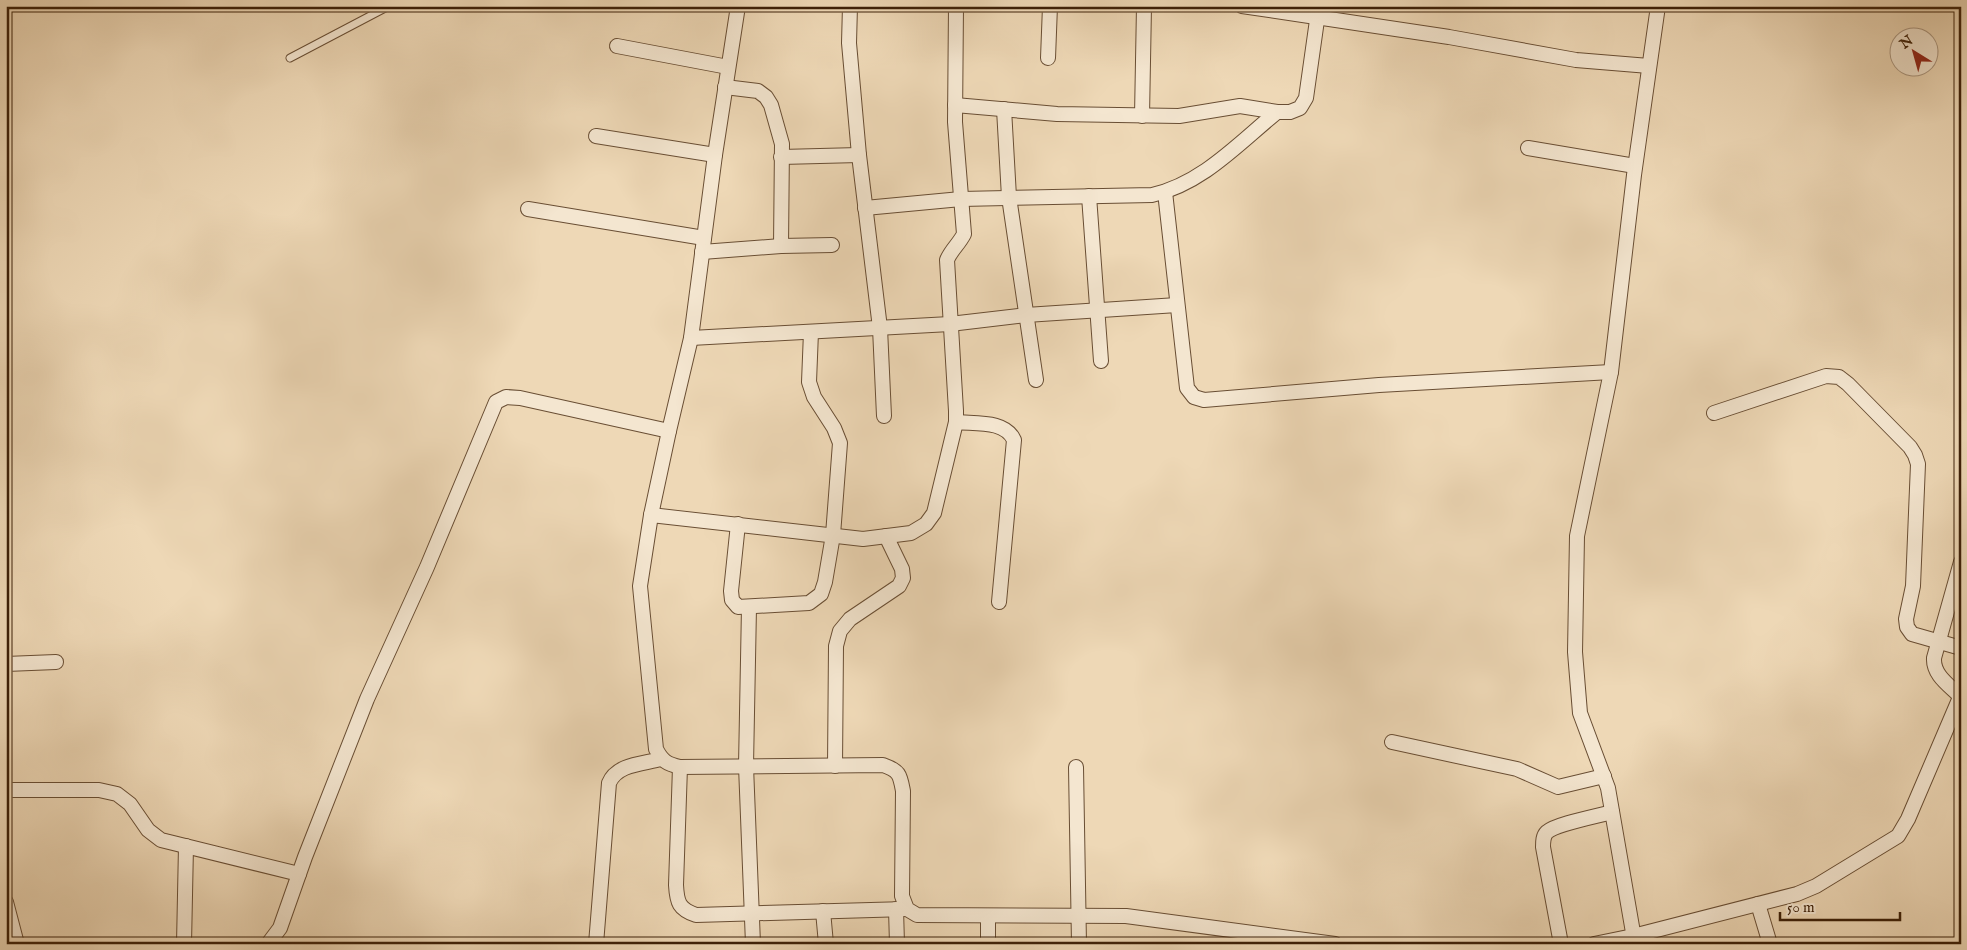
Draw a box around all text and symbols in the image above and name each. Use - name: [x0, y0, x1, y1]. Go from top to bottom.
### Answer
- north arrow: [1890, 28, 1940, 78]
- text: N: [1896, 32, 1917, 54]
- scale bar: [1780, 890, 1900, 922]
- text: 50 m: [1787, 898, 1815, 917]

